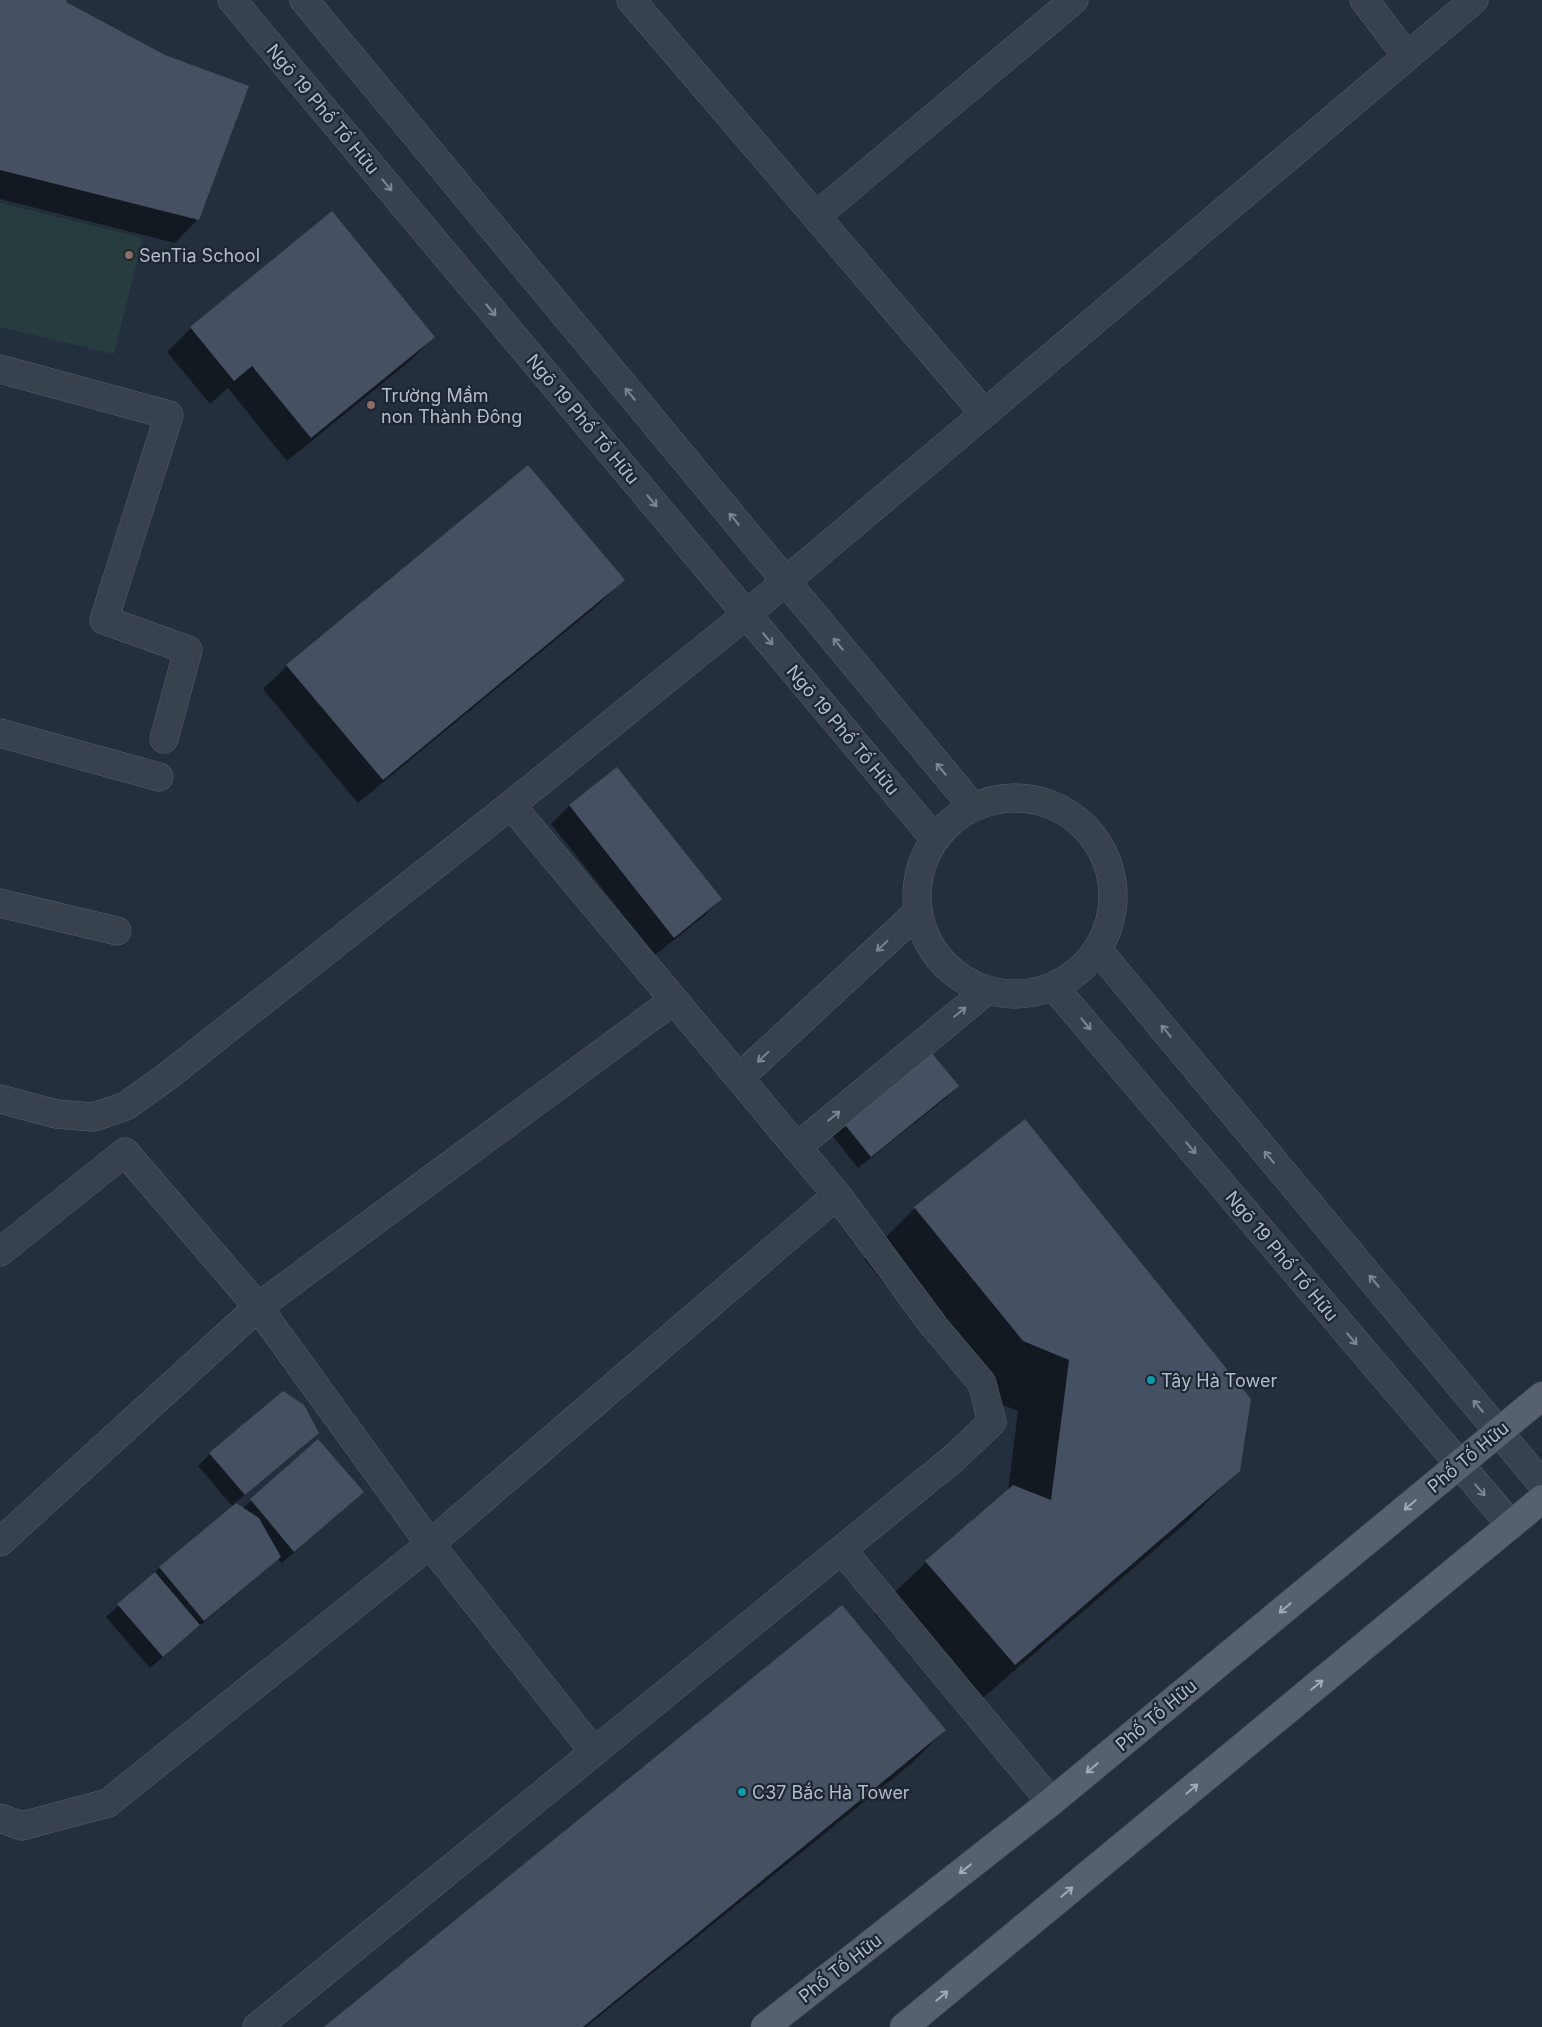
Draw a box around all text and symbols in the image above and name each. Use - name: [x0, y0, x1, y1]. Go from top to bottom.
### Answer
- street label: Ngõ 19 Phố Tố Hữu: [262, 40, 384, 178]
- one-way arrow: [382, 178, 393, 191]
- place label: SenTia School: [139, 245, 260, 266]
- marker: SenTia School: [123, 249, 135, 261]
- one-way arrow: [486, 303, 497, 316]
- street label: Ngõ 19 Phố Tố Hữu: [522, 350, 644, 488]
- place label: Trường Mầm non Thành Đông: [381, 385, 522, 427]
- one-way arrow: [625, 388, 636, 401]
- marker: Trường Mầm non Thành Đông: [365, 399, 377, 411]
- one-way arrow: [646, 495, 658, 508]
- one-way arrow: [729, 513, 740, 526]
- one-way arrow: [762, 633, 773, 646]
- one-way arrow: [832, 638, 843, 651]
- street label: Ngõ 19 Phố Tố Hữu: [782, 661, 904, 799]
- one-way arrow: [936, 763, 947, 776]
- one-way arrow: [875, 940, 888, 952]
- one-way arrow: [953, 1007, 966, 1018]
- one-way arrow: [1080, 1018, 1091, 1031]
- one-way arrow: [1160, 1025, 1171, 1038]
- one-way arrow: [756, 1051, 769, 1063]
- one-way arrow: [828, 1110, 841, 1121]
- one-way arrow: [1185, 1142, 1196, 1155]
- one-way arrow: [1264, 1150, 1275, 1163]
- street label: Ngõ 19 Phố Tố Hữu: [1221, 1187, 1343, 1325]
- one-way arrow: [1368, 1275, 1379, 1288]
- one-way arrow: [1347, 1332, 1358, 1345]
- place label: Tây Hà Tower: [1161, 1370, 1277, 1391]
- marker: Tây Hà Tower: [1145, 1374, 1157, 1386]
- one-way arrow: [1472, 1400, 1483, 1413]
- street label: Phố Tố Hữu: [1423, 1417, 1513, 1497]
- one-way arrow: [1475, 1483, 1486, 1496]
- one-way arrow: [1404, 1499, 1417, 1510]
- one-way arrow: [1279, 1603, 1292, 1614]
- street label: Phố Tố Hữu: [1111, 1675, 1201, 1755]
- one-way arrow: [1311, 1680, 1324, 1691]
- one-way arrow: [1086, 1762, 1099, 1773]
- place label: C37 Bắc Hà Tower: [752, 1782, 910, 1803]
- one-way arrow: [1185, 1783, 1198, 1794]
- marker: C37 Bắc Hà Tower: [736, 1786, 748, 1798]
- one-way arrow: [958, 1864, 972, 1874]
- one-way arrow: [1060, 1887, 1073, 1898]
- street label: Phố Tố Hữu: [794, 1929, 886, 2007]
- one-way arrow: [935, 1990, 948, 2002]

